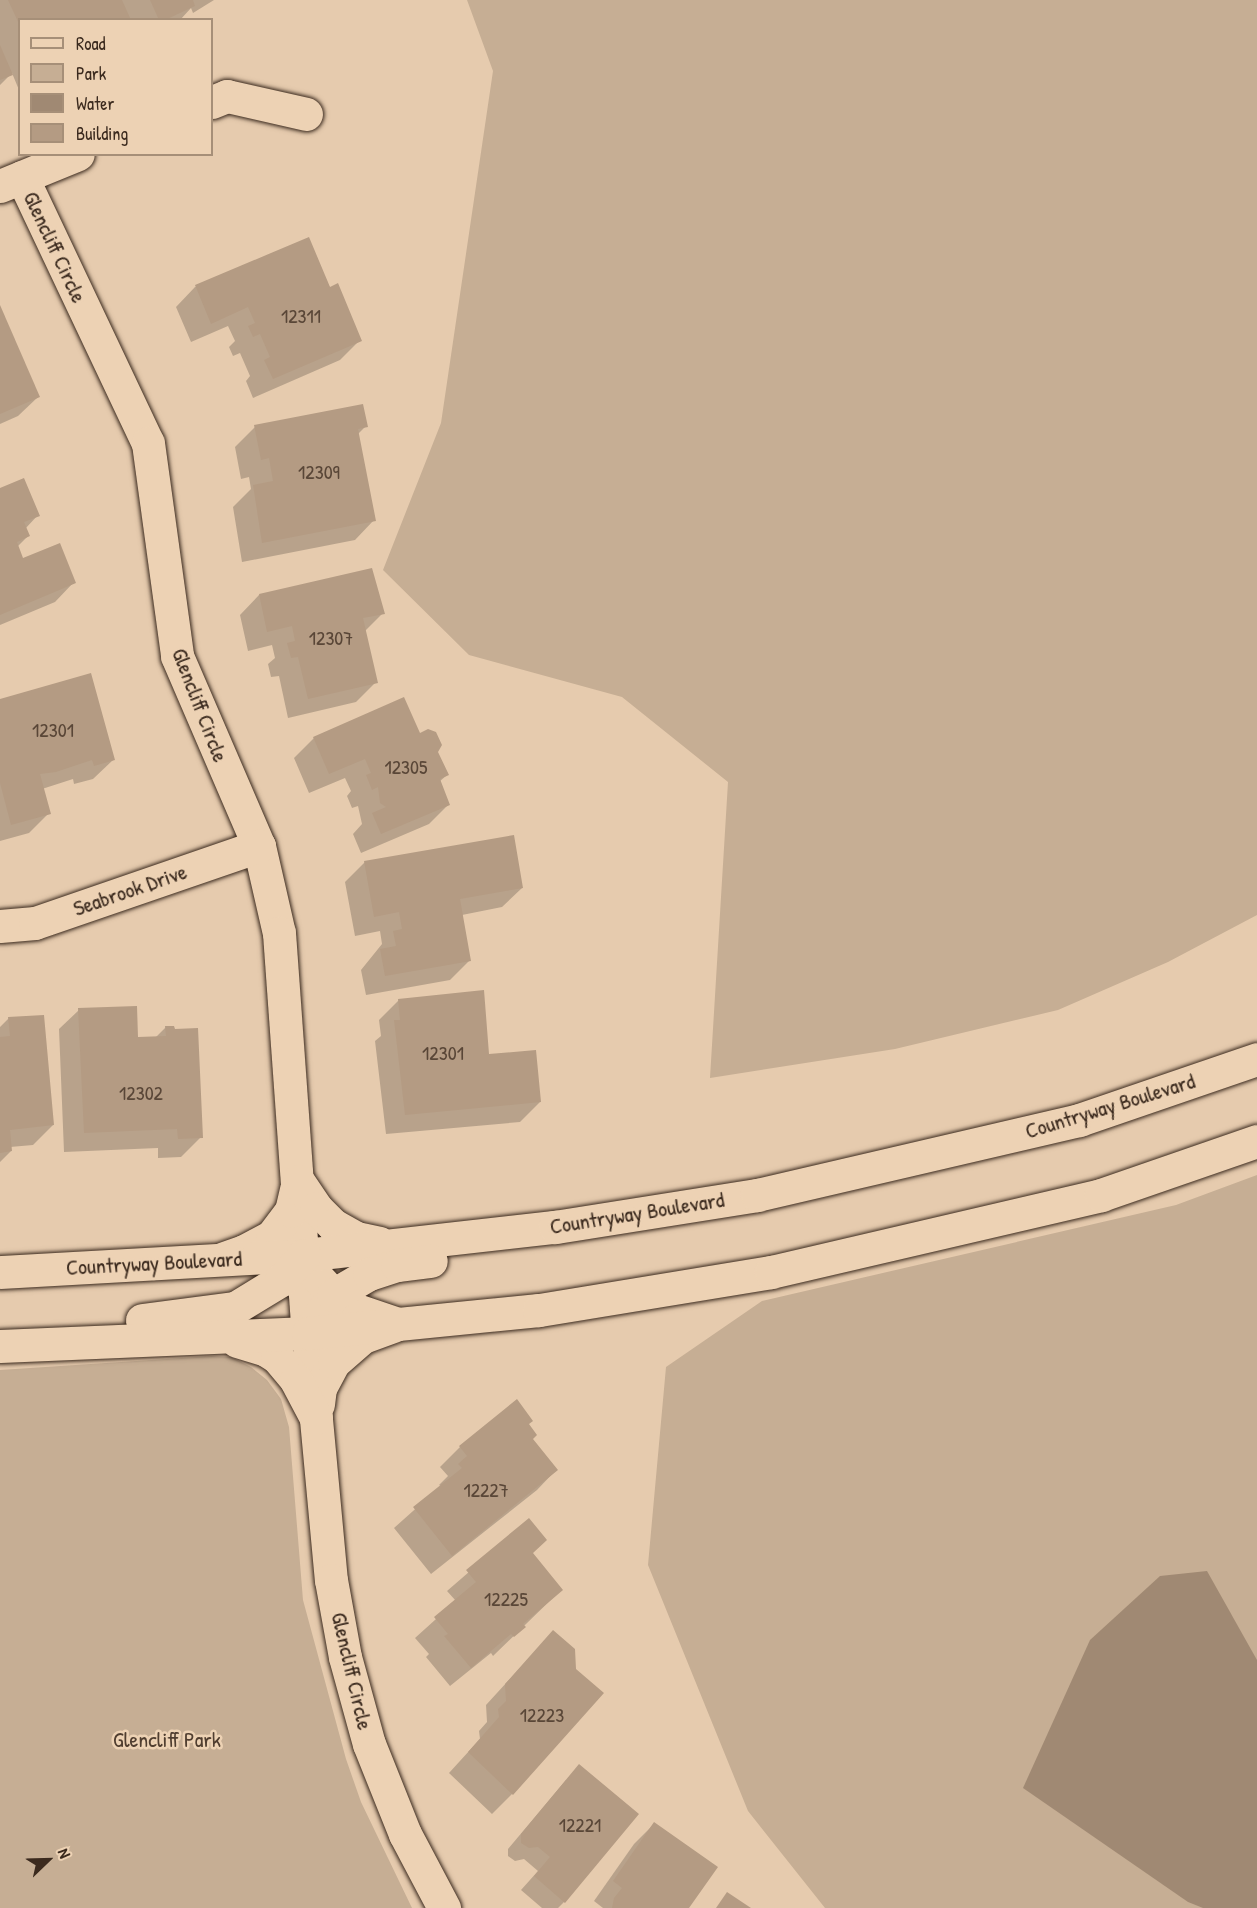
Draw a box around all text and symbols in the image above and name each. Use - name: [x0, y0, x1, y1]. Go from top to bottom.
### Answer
- legend: [18, 18, 213, 156]
- text: Road: [76, 31, 106, 56]
- text: Park: [76, 61, 106, 86]
- text: Water: [76, 91, 114, 116]
- text: Building: [76, 121, 128, 146]
- street label: Glencliff Circle: [18, 187, 92, 307]
- house number: 12311: [281, 303, 321, 327]
- house number: 12309: [298, 459, 340, 483]
- house number: 12307: [309, 625, 353, 649]
- street label: Glencliff Circle: [166, 644, 234, 766]
- house number: 12301: [32, 717, 74, 741]
- house number: 12305: [385, 754, 427, 778]
- street label: Seabrook Drive: [70, 858, 190, 922]
- house number: 12301: [422, 1040, 464, 1064]
- street label: Countryway Boulevard: [1022, 1068, 1198, 1144]
- house number: 12302: [119, 1080, 163, 1104]
- street label: Countryway Boulevard: [548, 1186, 726, 1240]
- street label: Countryway Boulevard: [65, 1245, 243, 1281]
- house number: 12227: [463, 1477, 509, 1501]
- house number: 12225: [484, 1586, 528, 1610]
- street label: Glencliff Circle: [326, 1610, 378, 1732]
- house number: 12223: [520, 1702, 564, 1726]
- park label: Glencliff Park: [113, 1727, 221, 1753]
- house number: 12221: [559, 1812, 601, 1836]
- north arrow: [18, 1830, 78, 1890]
- text: N: [53, 1845, 76, 1861]

